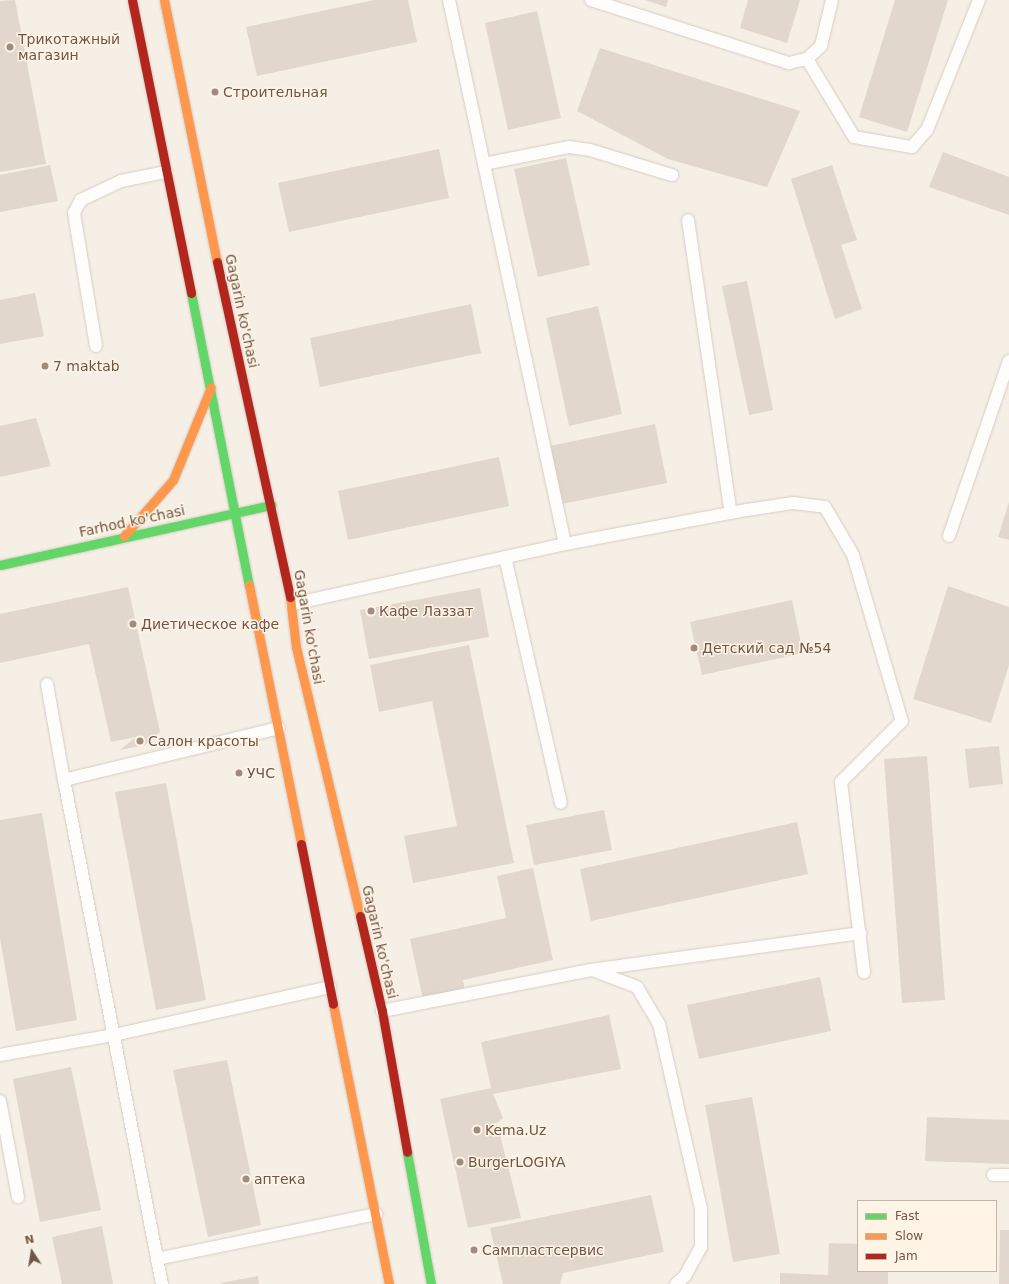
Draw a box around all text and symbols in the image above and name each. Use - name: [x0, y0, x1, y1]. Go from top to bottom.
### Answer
- place label: Трикотажный магазин: [18, 31, 120, 64]
- marker: Трикотажный магазин: [5, 42, 15, 52]
- place label: Строительная: [223, 84, 328, 100]
- marker: Строительная: [210, 87, 220, 97]
- street label: Gagarin ko'chasi: [222, 252, 262, 370]
- place label: 7 maktab: [53, 358, 120, 374]
- marker: 7 maktab: [40, 361, 50, 371]
- street label: Farhod ko'chasi: [77, 502, 187, 540]
- street label: Gagarin ko'chasi: [291, 568, 327, 686]
- place label: Кафе Лаззат: [379, 603, 473, 619]
- marker: Кафе Лаззат: [366, 606, 376, 616]
- place label: Диетическое кафе: [141, 616, 279, 632]
- marker: Диетическое кафе: [128, 619, 138, 629]
- place label: Детский сад №54: [702, 640, 831, 656]
- marker: Детский сад №54: [689, 643, 699, 653]
- place label: Салон красоты: [148, 733, 259, 749]
- marker: Салон красоты: [135, 736, 145, 746]
- place label: УЧС: [247, 765, 275, 781]
- marker: УЧС: [234, 768, 244, 778]
- street label: Gagarin ko'chasi: [359, 883, 401, 1001]
- place label: Kema.Uz: [485, 1122, 546, 1138]
- marker: Kema.Uz: [472, 1125, 482, 1135]
- place label: BurgerLOGIYA: [468, 1154, 566, 1170]
- marker: BurgerLOGIYA: [455, 1157, 465, 1167]
- place label: аптека: [254, 1171, 306, 1187]
- marker: аптека: [241, 1174, 251, 1184]
- legend: [857, 1200, 997, 1272]
- text: Fast: [895, 1209, 919, 1223]
- text: Slow: [895, 1229, 923, 1243]
- north arrow: [12, 1232, 52, 1272]
- text: N: [24, 1232, 35, 1247]
- place label: Сампластсервис: [482, 1242, 604, 1258]
- marker: Сампластсервис: [469, 1245, 479, 1255]
- text: Jam: [895, 1249, 918, 1263]

